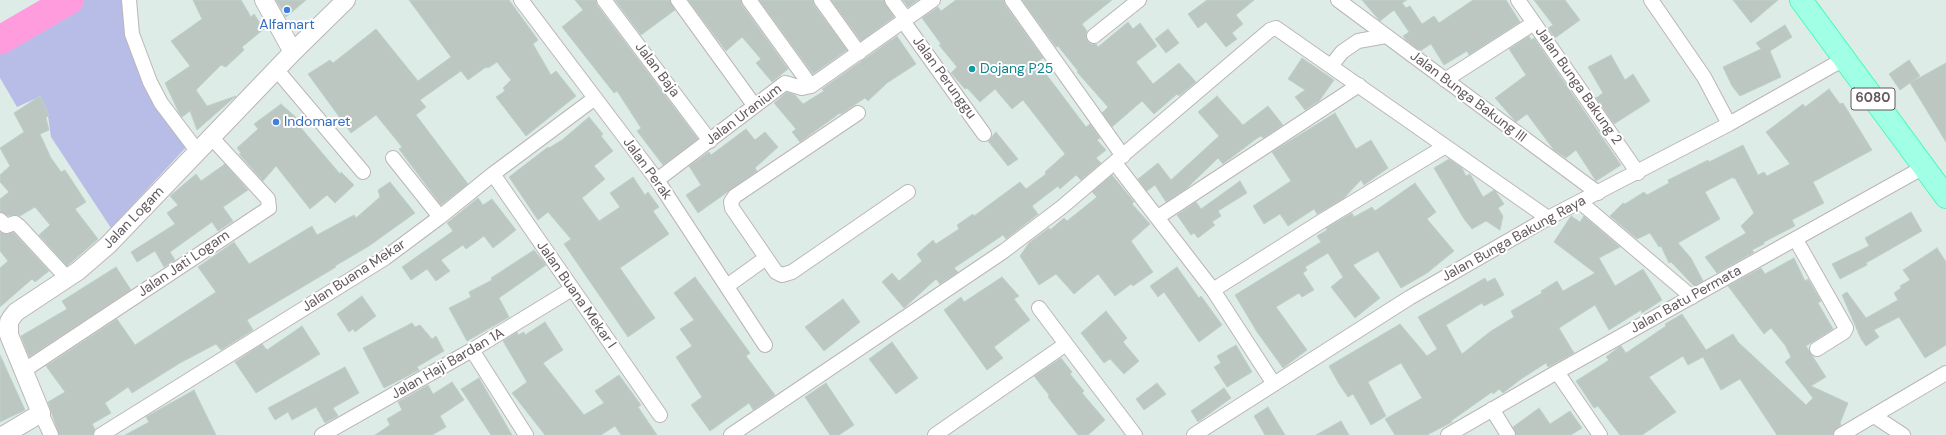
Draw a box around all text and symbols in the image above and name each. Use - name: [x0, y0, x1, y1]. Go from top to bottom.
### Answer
- marker: Alfamart: [282, 5, 292, 15]
- place label: Alfamart: [259, 17, 315, 33]
- street label: Jalan Bunga Bakung 2: [1531, 24, 1625, 148]
- street label: Jalan Perunggu: [908, 34, 980, 122]
- street label: Jalan Baja: [631, 39, 683, 101]
- street label: Jalan Bunga Bakung III: [1407, 48, 1529, 146]
- place label: Dojang P25: [980, 61, 1053, 77]
- marker: Dojang P25: [967, 64, 977, 74]
- street label: Jalan Uranium: [703, 81, 785, 149]
- road number: 6080: [1851, 88, 1895, 110]
- place label: Indomaret: [284, 114, 351, 130]
- marker: Indomaret: [271, 117, 281, 127]
- street label: Jalan Perak: [619, 135, 675, 203]
- street label: Jalan Logam: [100, 183, 168, 253]
- street label: Jalan Bunga Bakung Raya: [1439, 192, 1589, 286]
- street label: Jalan Jati Logam: [135, 227, 233, 301]
- street label: Jalan Buana Mekar: [299, 236, 409, 316]
- street label: Jalan Buana Mekar I: [533, 238, 619, 352]
- street label: Jalan Batu Permata: [1628, 263, 1744, 337]
- street label: Jalan Haji Bardan 1A: [389, 325, 507, 403]

